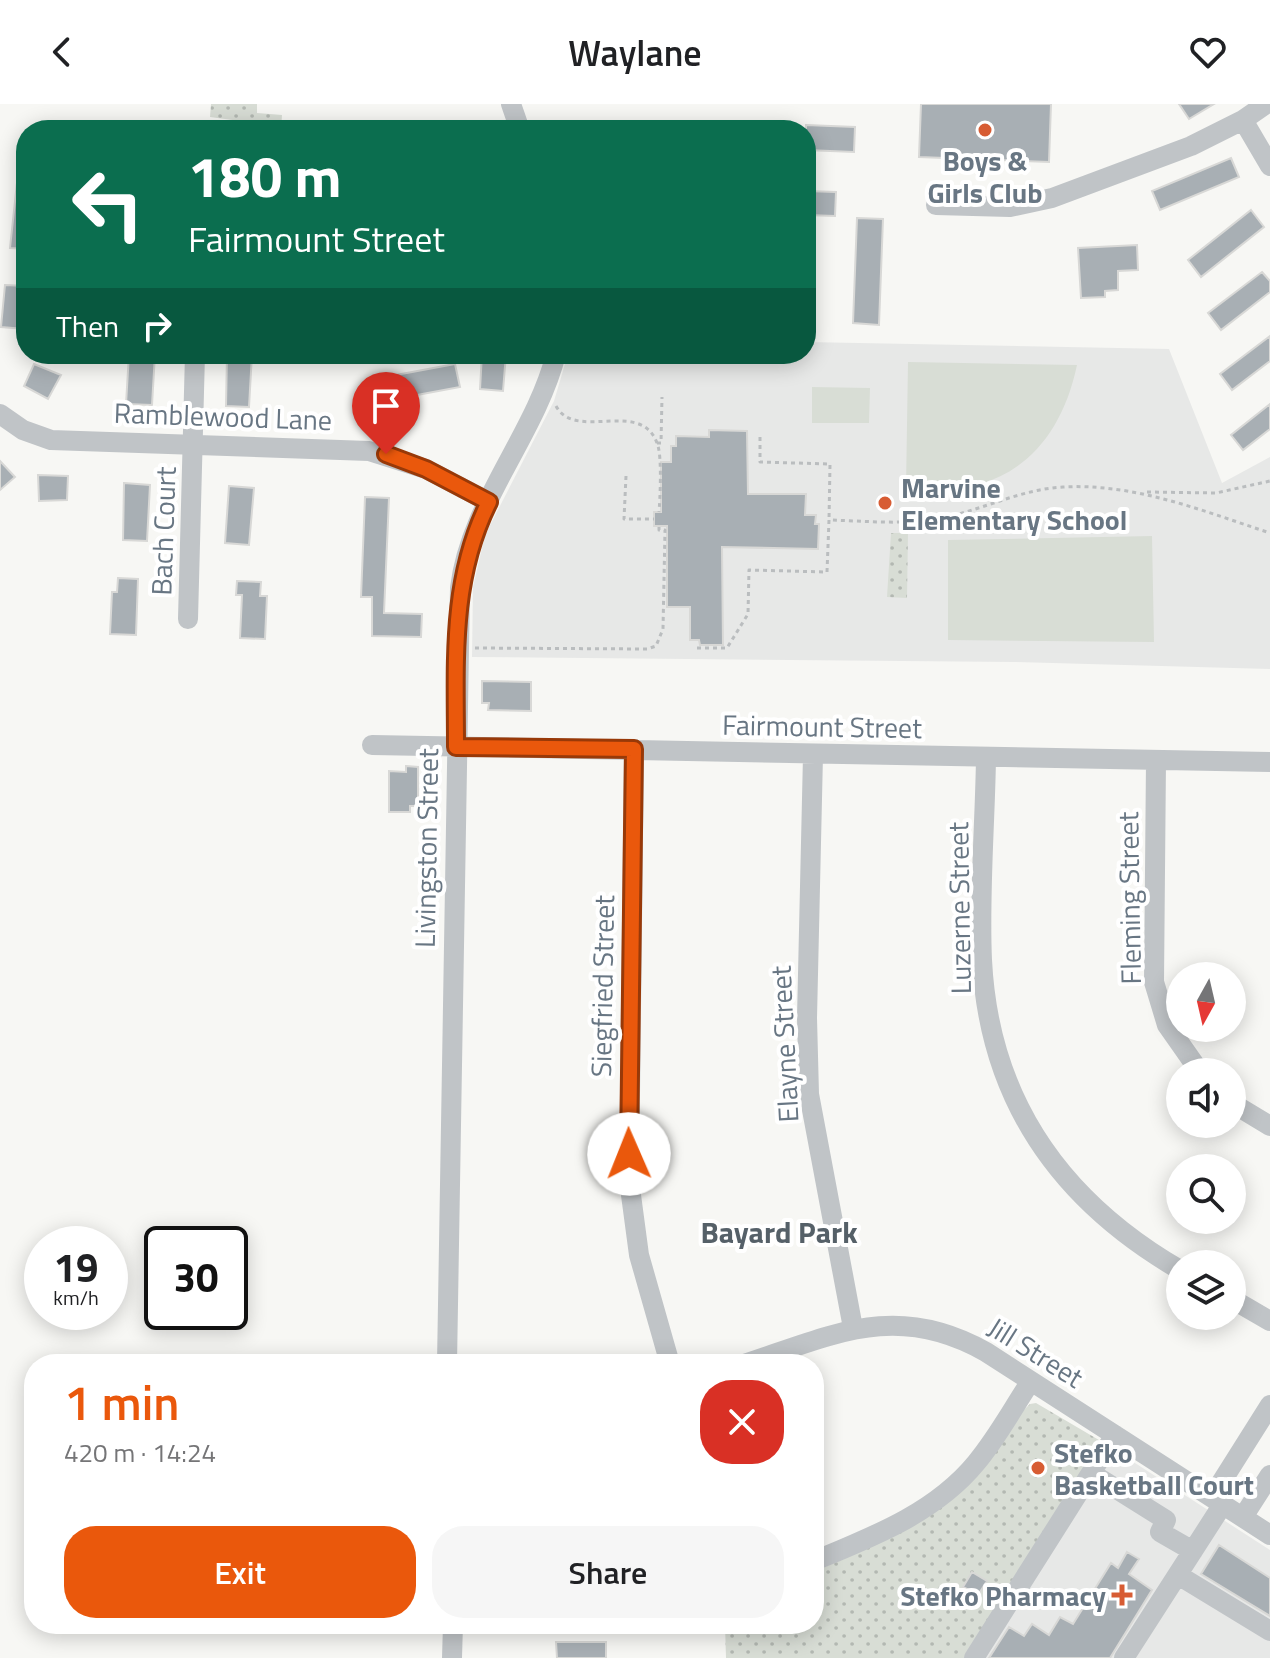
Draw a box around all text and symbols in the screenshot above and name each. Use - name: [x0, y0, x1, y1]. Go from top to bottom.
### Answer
- text: Waylane: [568, 25, 702, 80]
- icon: back: [40, 30, 84, 74]
- icon: heart: [1186, 30, 1230, 74]
- marker: Boys & Girls Club: [976, 121, 994, 139]
- text: 180 m: [188, 134, 341, 219]
- place label: Boys & Girls Club: [927, 139, 1043, 214]
- icon: left: [56, 152, 160, 256]
- text: Fairmount Street: [188, 211, 445, 266]
- text: Then: [56, 303, 119, 349]
- icon: right: [135, 304, 179, 348]
- pin: [352, 372, 420, 454]
- icon: arrive: [364, 384, 408, 428]
- street label: Ramblewood Lane: [113, 391, 333, 441]
- street label: Bach Court: [139, 466, 187, 596]
- place label: Marvine Elementary School: [901, 466, 1127, 541]
- marker: Marvine Elementary School: [876, 494, 894, 512]
- street label: Fairmount Street: [722, 703, 922, 749]
- street label: Livingston Street: [403, 748, 449, 948]
- street label: Fleming Street: [1106, 811, 1152, 985]
- street label: Luzerne Street: [936, 821, 982, 994]
- street label: Siegfried Street: [579, 894, 625, 1077]
- north arrow: [1166, 962, 1246, 1042]
- map controls: [1166, 962, 1246, 1330]
- street label: Elayne Street: [758, 964, 810, 1123]
- button: sound: [1166, 1058, 1246, 1138]
- position arrow: [587, 1112, 671, 1196]
- button: search: [1166, 1154, 1246, 1234]
- district label: Bayard Park: [700, 1209, 858, 1255]
- speed limit sign: 30: [144, 1226, 248, 1330]
- text: 19: [54, 1237, 98, 1298]
- button: layers: [1166, 1250, 1246, 1330]
- text: km/h: [53, 1282, 99, 1313]
- street label: Jill Street: [980, 1306, 1092, 1398]
- text: 1 min: [64, 1366, 179, 1439]
- button: close: [700, 1380, 784, 1464]
- place label: Stefko Basketball Court: [1054, 1431, 1254, 1506]
- text: 420 m · 14:24: [64, 1433, 216, 1472]
- marker: Stefko Basketball Court: [1029, 1459, 1047, 1477]
- button: Exit: [64, 1526, 416, 1618]
- button: Share: [432, 1526, 784, 1618]
- place label: Stefko Pharmacy: [900, 1574, 1106, 1617]
- marker: Stefko Pharmacy: [1113, 1586, 1131, 1604]

